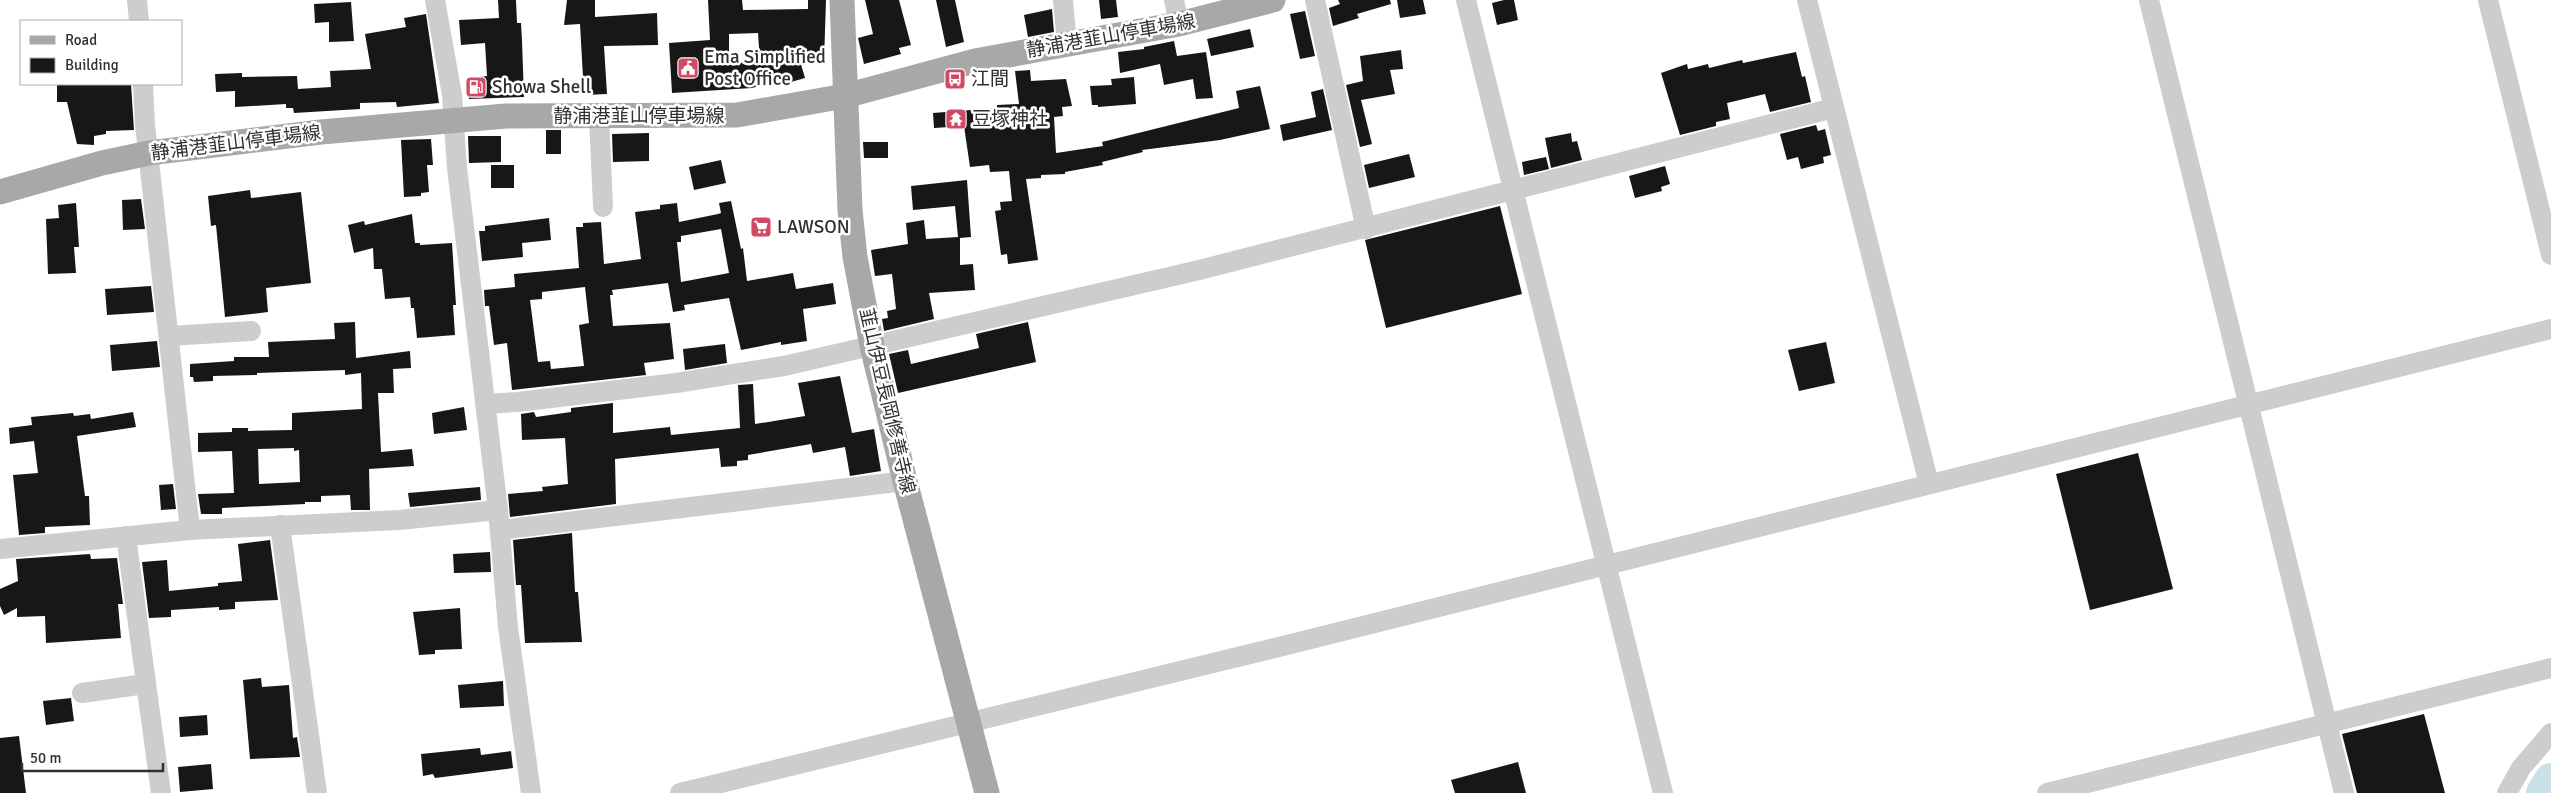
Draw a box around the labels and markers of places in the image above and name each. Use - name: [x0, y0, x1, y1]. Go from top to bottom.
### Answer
- place label: Ema Simplified Post Office: [704, 45, 826, 91]
- public building icon: Ema Simplified Post Office: [676, 56, 700, 80]
- bus stop icon: 江間: [943, 67, 967, 91]
- place label: 江間: [971, 67, 1009, 91]
- fuel station icon: Showa Shell: [464, 75, 488, 99]
- place label: Showa Shell: [492, 75, 591, 99]
- temple icon: 豆塚神社: [944, 107, 968, 131]
- place label: 豆塚神社: [972, 107, 1048, 131]
- supermarket icon: LAWSON: [749, 215, 773, 239]
- place label: LAWSON: [777, 215, 850, 239]

